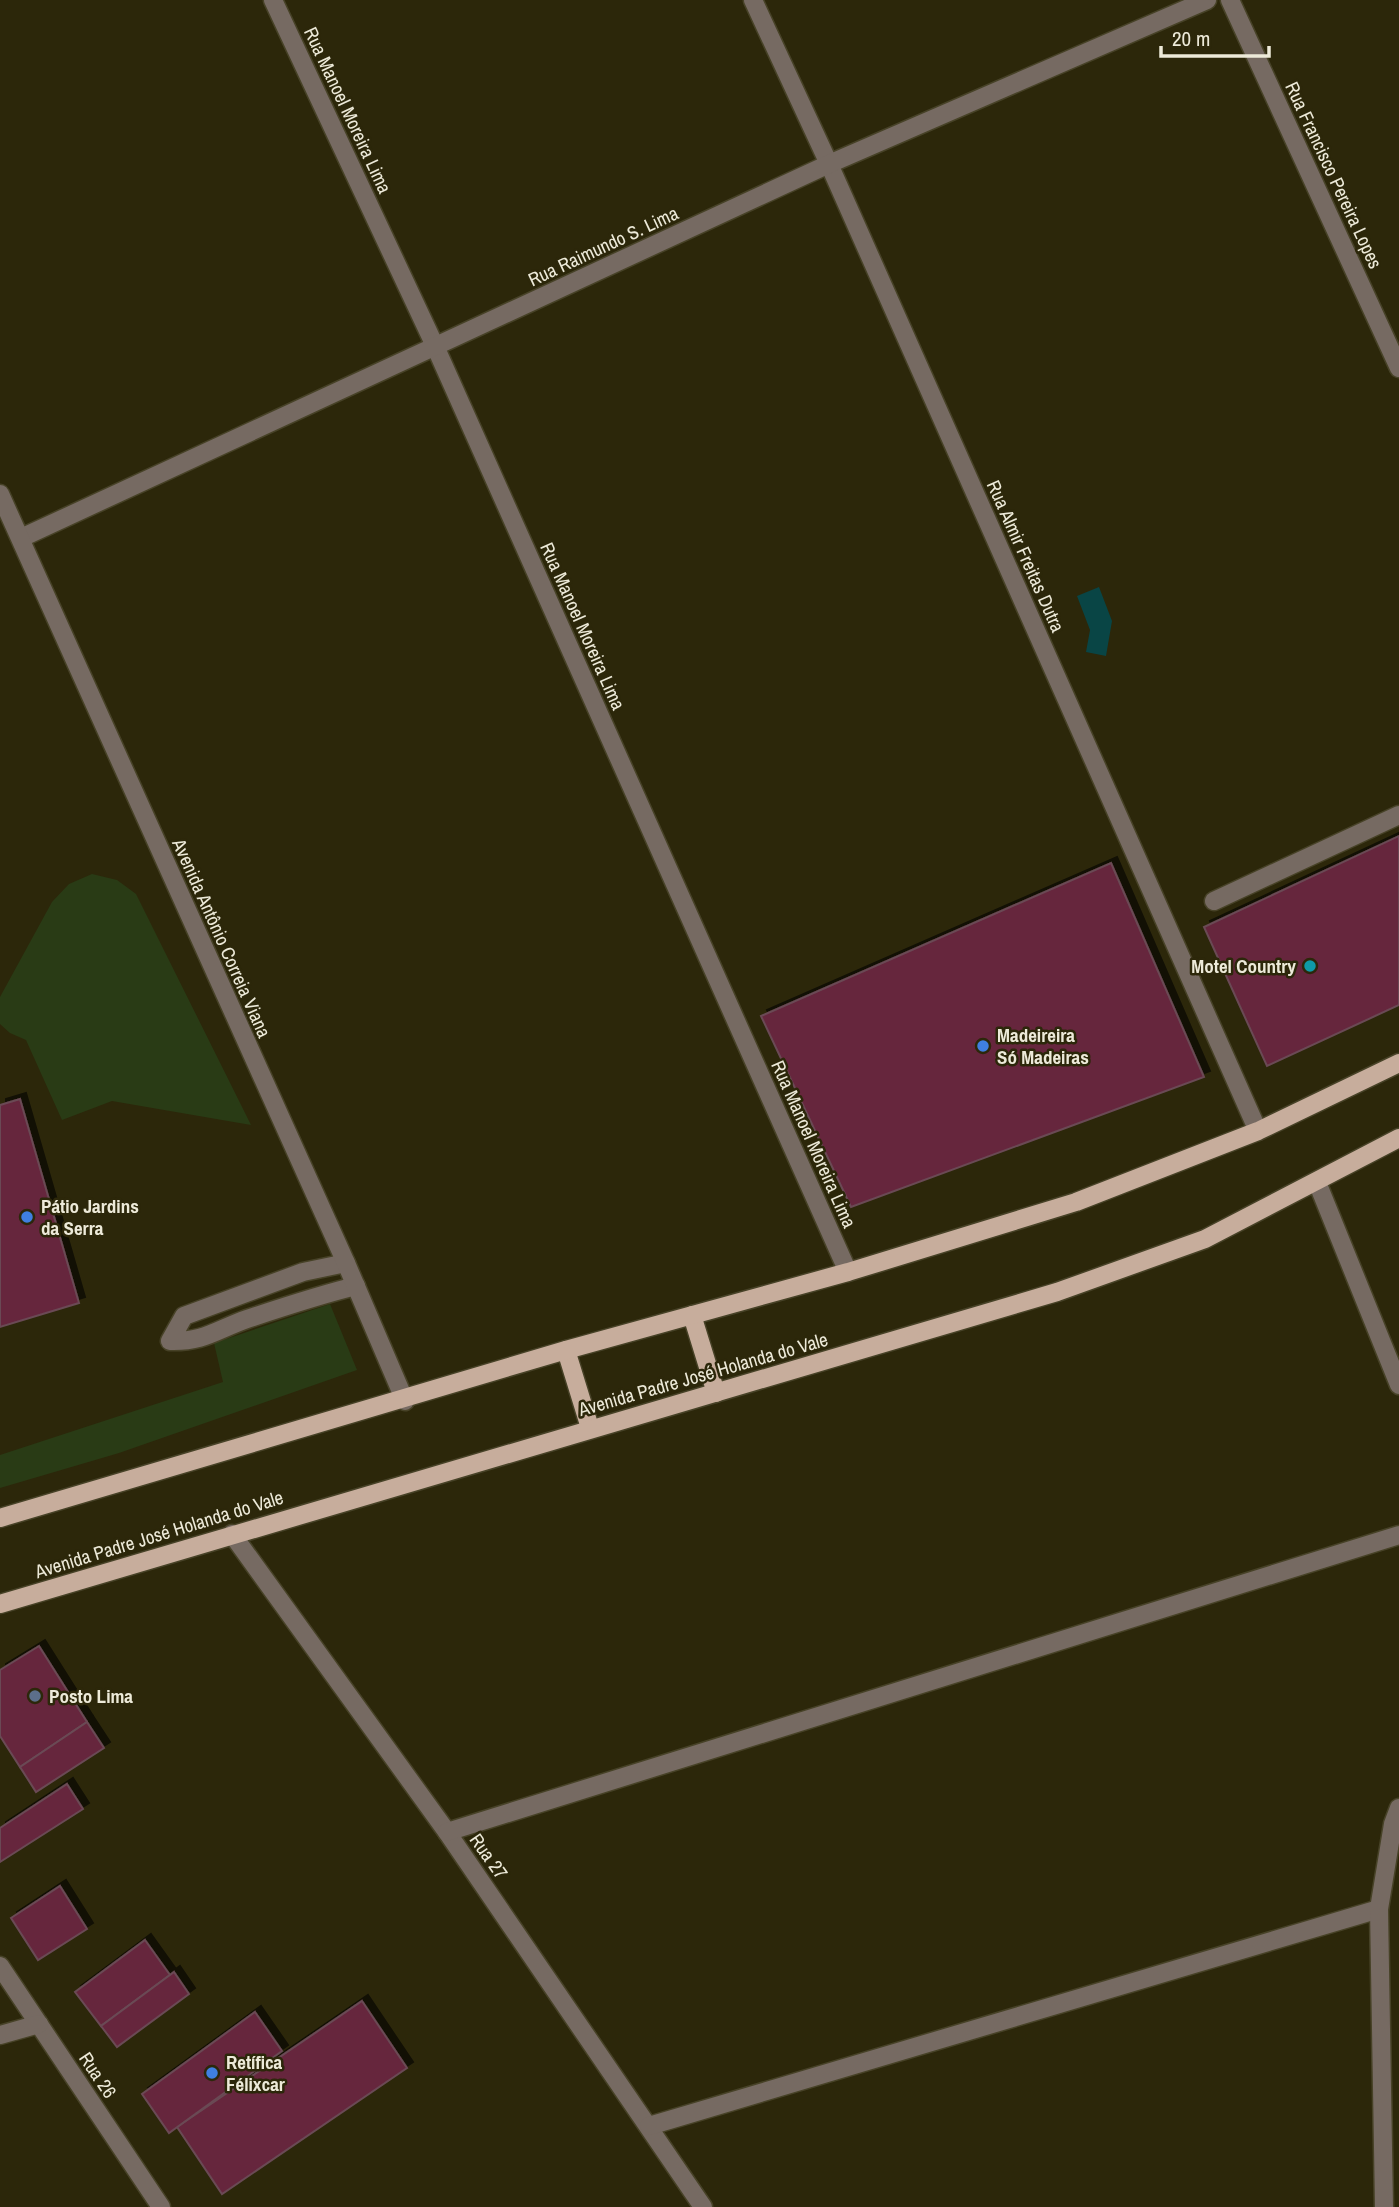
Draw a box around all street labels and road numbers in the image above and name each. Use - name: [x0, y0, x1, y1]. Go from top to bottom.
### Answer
- street label: Rua Manoel Moreira Lima: [298, 22, 398, 198]
- street label: Rua Francisco Pereira Lopes: [1279, 77, 1389, 273]
- street label: Rua Raimundo S. Lima: [524, 200, 683, 292]
- street label: Rua Almir Freitas Dutra: [981, 476, 1071, 636]
- street label: Rua Manoel Moreira Lima: [534, 538, 632, 714]
- street label: Avenida Antônio Correia Viana: [166, 834, 278, 1042]
- street label: Rua Manoel Moreira Lima: [765, 1056, 863, 1232]
- street label: Avenida Padre José Holanda do Vale: [574, 1326, 831, 1422]
- street label: Avenida Padre José Holanda do Vale: [31, 1484, 286, 1585]
- street label: Rua 27: [464, 1828, 514, 1884]
- street label: Rua 26: [73, 2047, 123, 2103]

